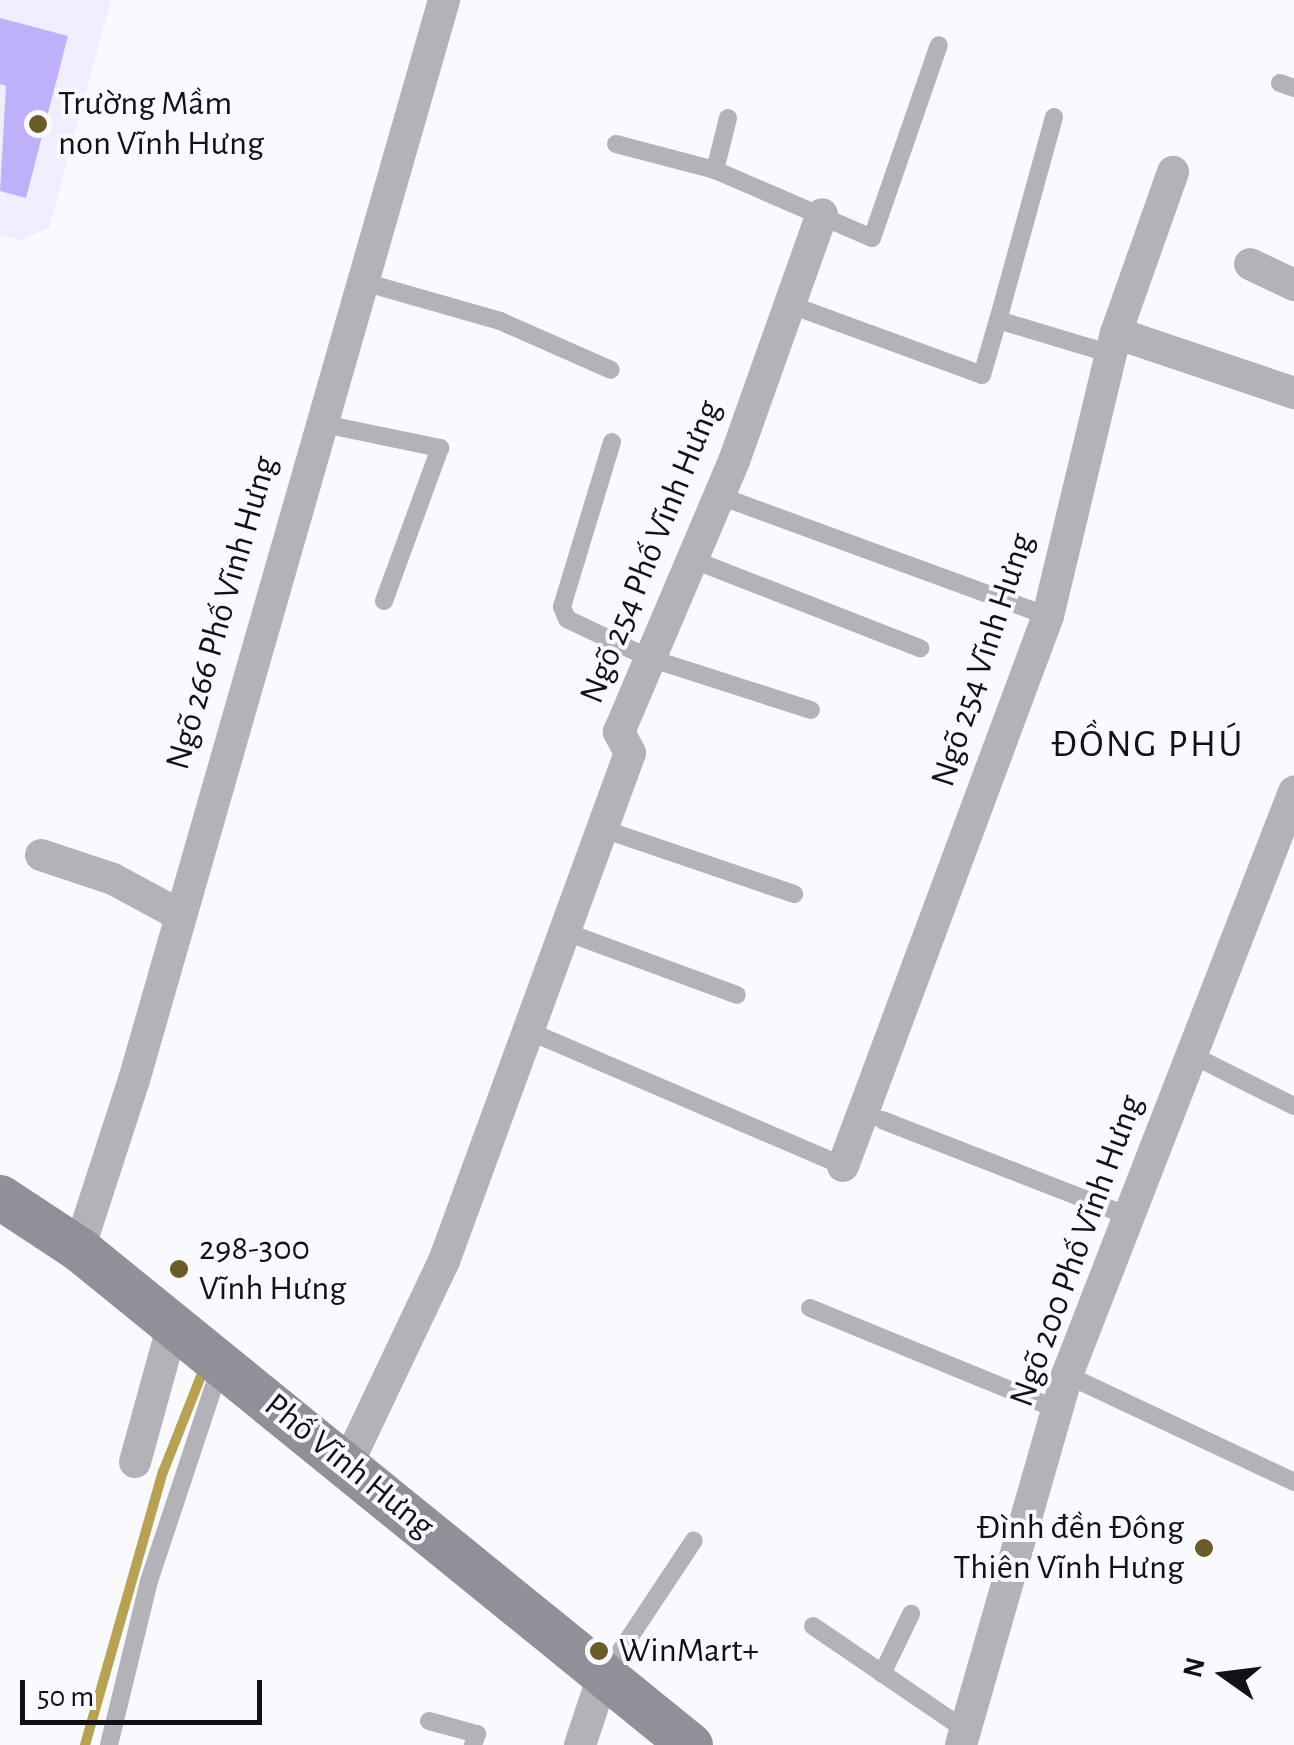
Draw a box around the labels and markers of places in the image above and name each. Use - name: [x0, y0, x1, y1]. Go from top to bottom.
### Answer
- place label: Trường Mầm non Vĩnh Hưng: [58, 83, 264, 165]
- marker: Trường Mầm non Vĩnh Hưng: [27, 113, 49, 135]
- place label: 298-300 Vĩnh Hưng: [199, 1228, 346, 1310]
- marker: 298-300 Vĩnh Hưng: [168, 1258, 190, 1280]
- place label: Đình đền Đông Thiên Vĩnh Hưng: [953, 1507, 1184, 1589]
- marker: Đình đền Đông Thiên Vĩnh Hưng: [1193, 1537, 1215, 1559]
- place label: WinMart+: [619, 1630, 759, 1672]
- marker: WinMart+: [588, 1640, 610, 1662]

